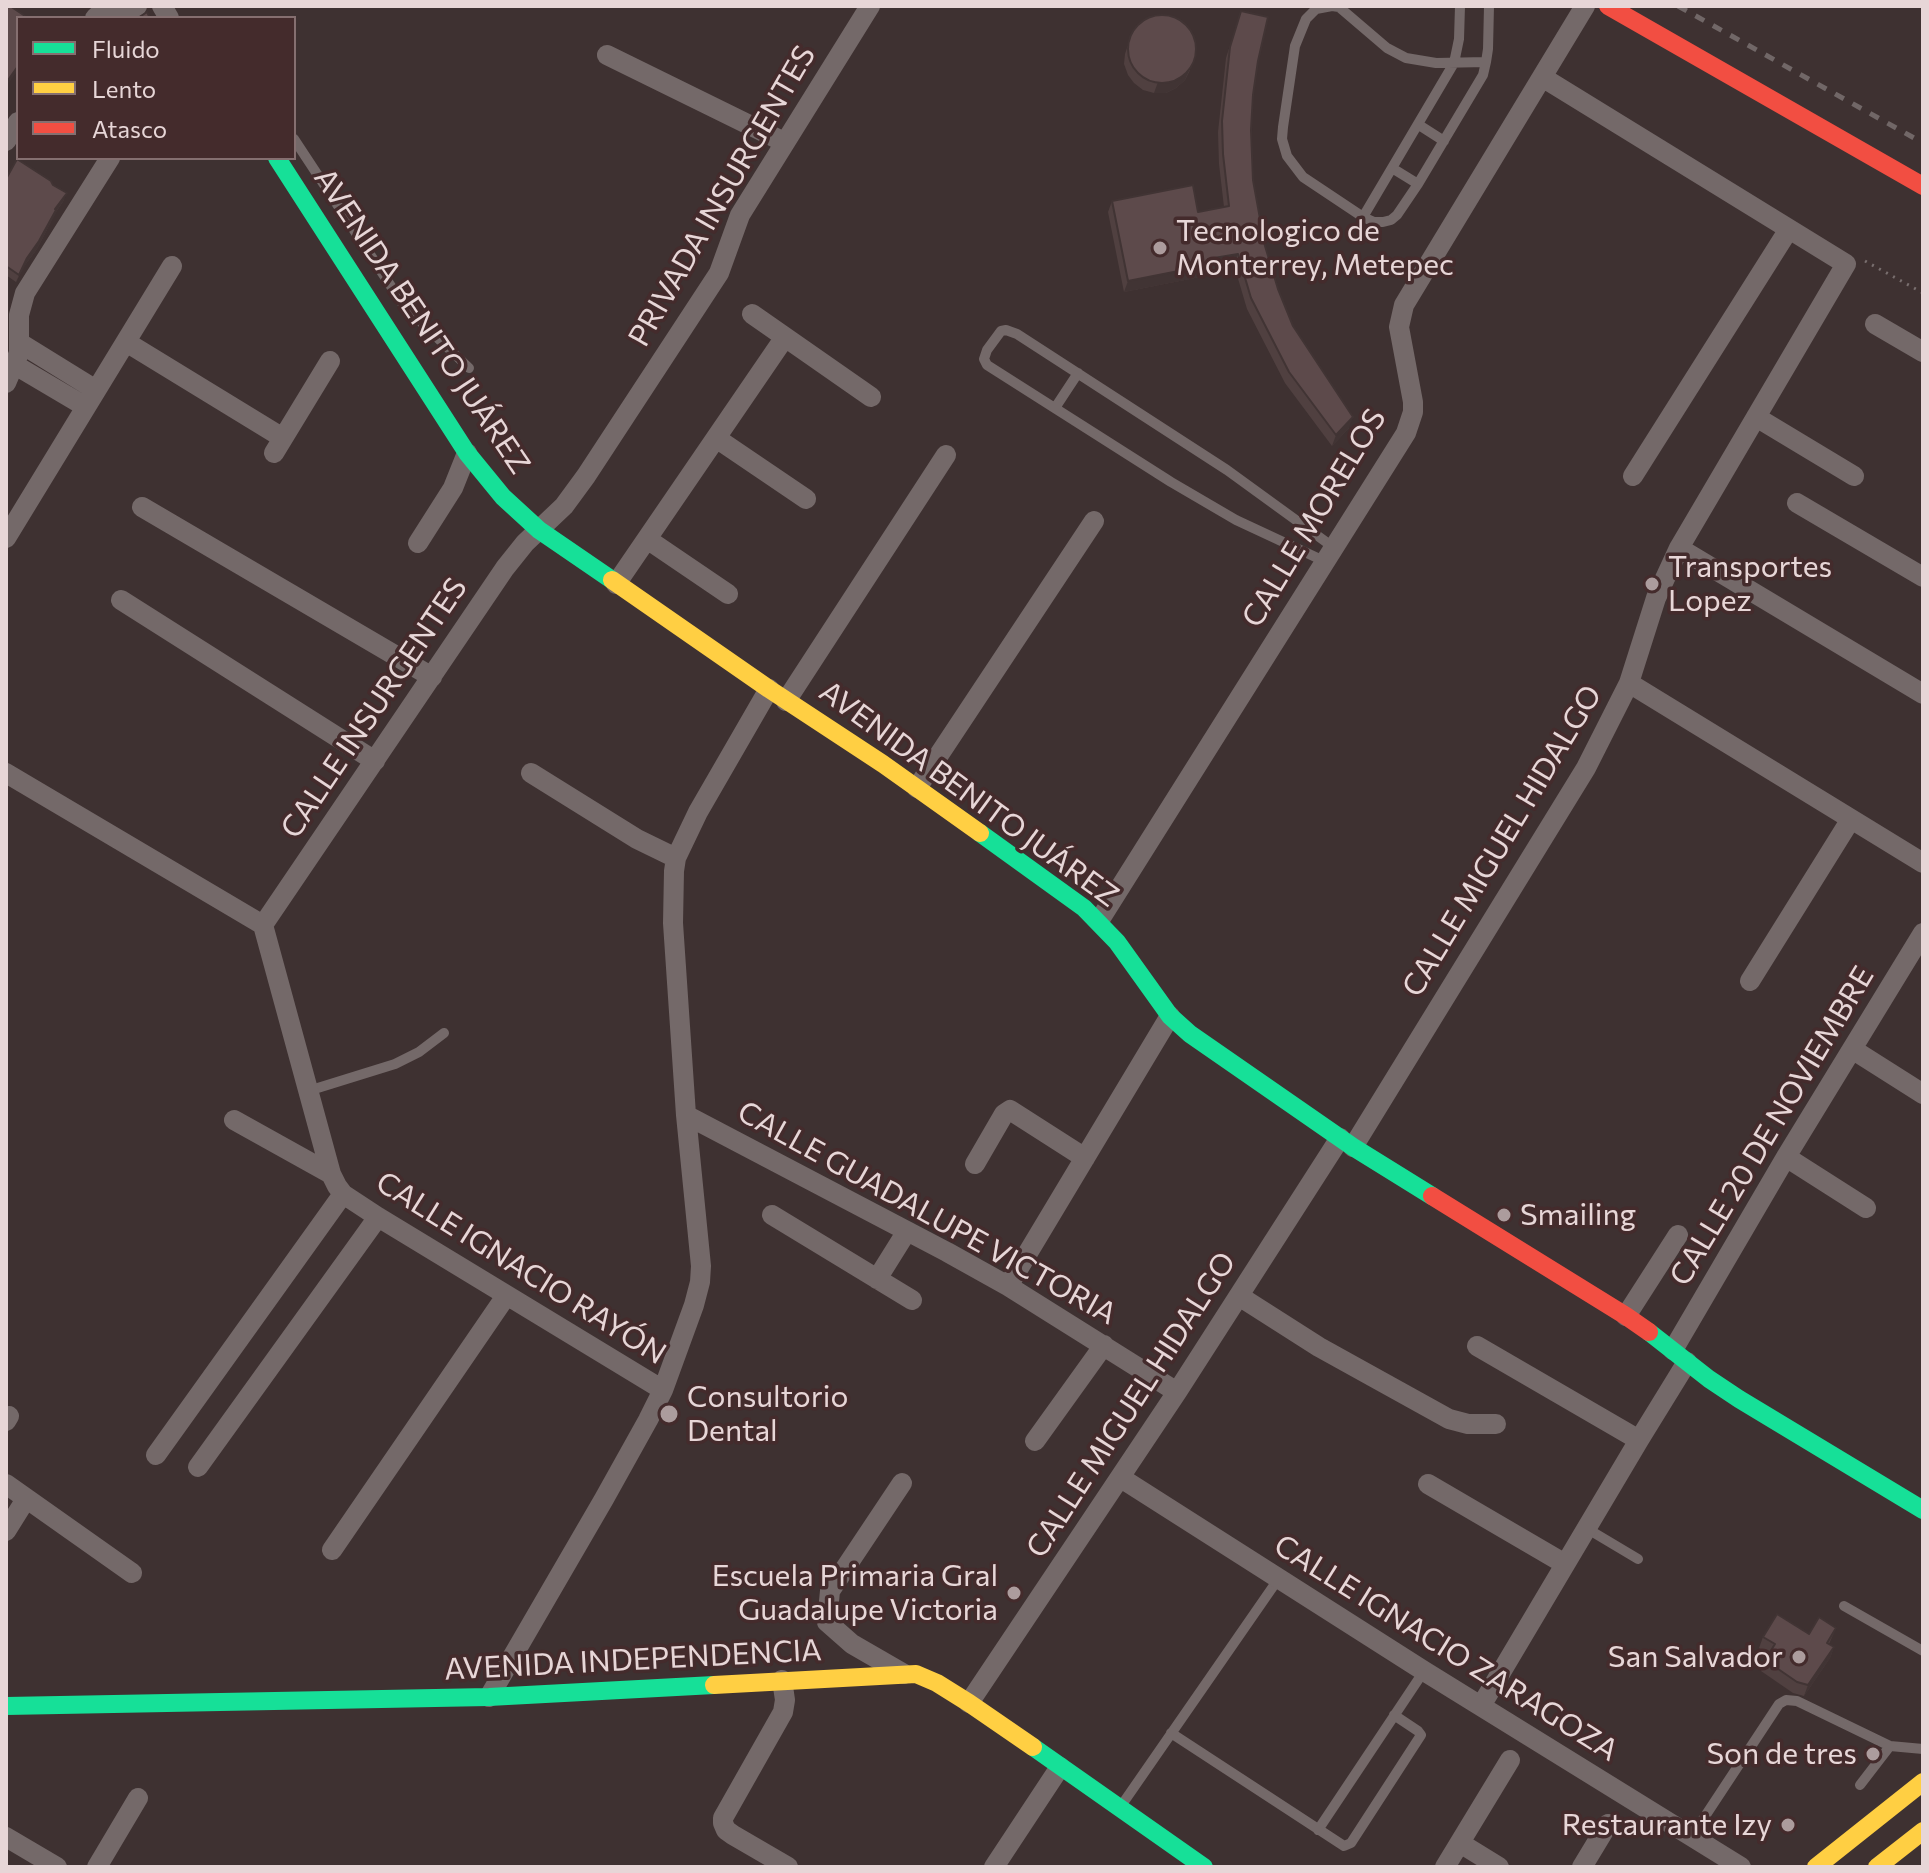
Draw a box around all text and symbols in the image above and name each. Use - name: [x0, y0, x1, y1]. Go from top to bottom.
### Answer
- legend: [16, 16, 296, 160]
- text: Fluido: [92, 34, 160, 63]
- street label: PRIVADA INSURGENTES: [621, 39, 823, 353]
- text: Lento: [92, 74, 156, 103]
- text: Atasco: [92, 114, 167, 143]
- street label: AVENIDA BENITO JUÁREZ: [306, 161, 538, 481]
- place label: Tecnologico de Monterrey, Metepec: [1176, 213, 1454, 284]
- marker: Tecnologico de Monterrey, Metepec: [1151, 239, 1169, 257]
- street label: CALLE MORELOS: [1235, 402, 1393, 634]
- place label: Transportes Lopez: [1668, 549, 1832, 620]
- street label: CALLE INSURGENTES: [273, 571, 475, 845]
- marker: Transportes Lopez: [1643, 575, 1661, 593]
- street label: AVENIDA BENITO JUÁREZ: [812, 673, 1126, 915]
- street label: CALLE MIGUEL HIDALGO: [1395, 679, 1609, 1003]
- street label: CALLE 20 DE NOVIEMBRE: [1662, 960, 1882, 1292]
- street label: CALLE GUADALUPE VICTORIA: [731, 1094, 1123, 1332]
- street label: CALLE IGNACIO RAYÓN: [369, 1164, 673, 1372]
- place label: Smailing: [1520, 1197, 1636, 1233]
- marker: Smailing: [1495, 1206, 1513, 1224]
- street label: CALLE MIGUEL HIDALGO: [1019, 1246, 1243, 1564]
- place label: Consultorio Dental: [687, 1379, 848, 1450]
- marker: Consultorio Dental: [658, 1403, 680, 1425]
- street label: CALLE IGNACIO ZARAGOZA: [1267, 1527, 1625, 1769]
- place label: Escuela Primaria Gral Guadalupe Victoria: [712, 1558, 998, 1628]
- marker: Escuela Primaria Gral Guadalupe Victoria: [1005, 1584, 1023, 1602]
- street label: AVENIDA INDEPENDENCIA: [443, 1632, 823, 1688]
- place label: San Salvador: [1608, 1639, 1783, 1675]
- marker: San Salvador: [1790, 1648, 1808, 1666]
- place label: Son de tres: [1706, 1736, 1857, 1772]
- marker: Son de tres: [1864, 1745, 1882, 1763]
- place label: Restaurante Izy: [1562, 1807, 1772, 1843]
- marker: Restaurante Izy: [1779, 1816, 1797, 1834]

